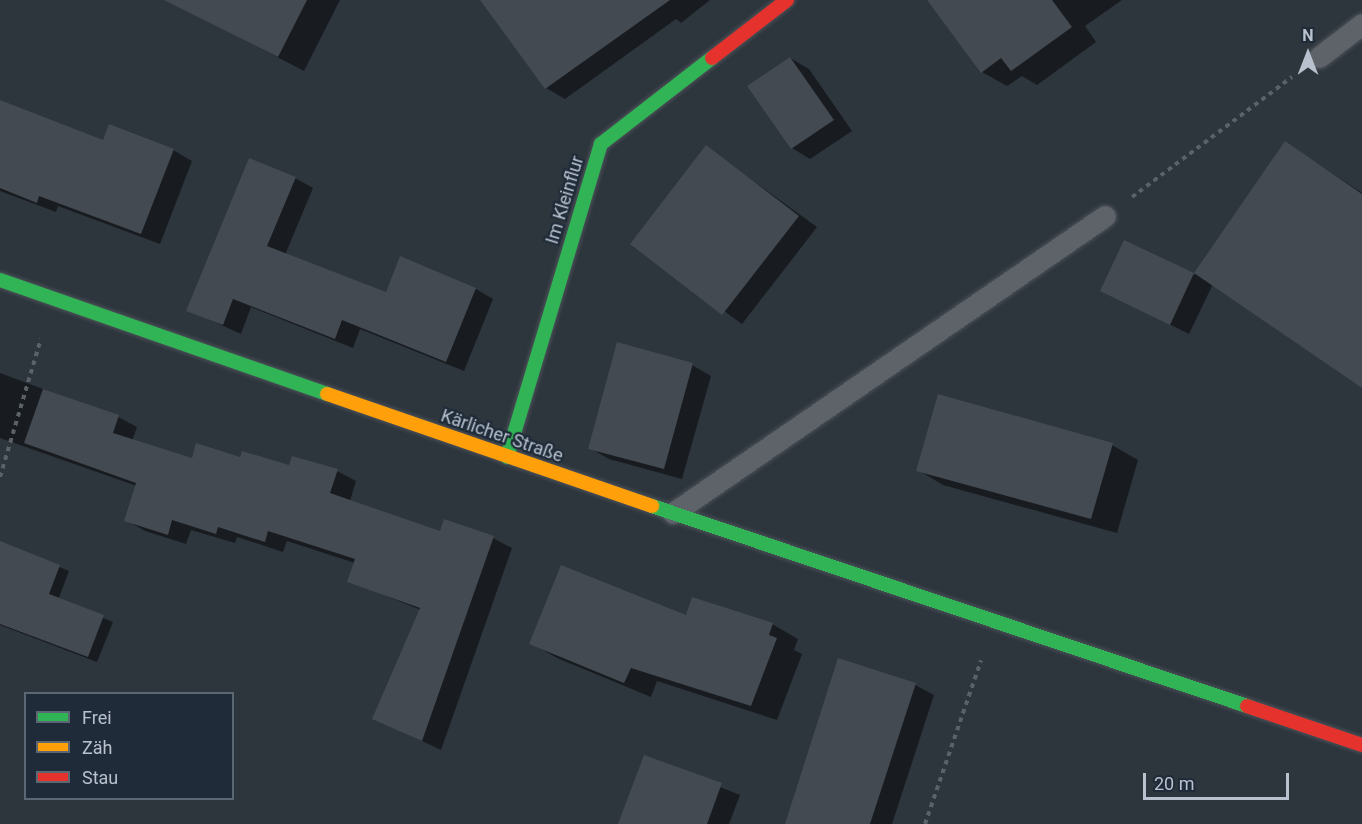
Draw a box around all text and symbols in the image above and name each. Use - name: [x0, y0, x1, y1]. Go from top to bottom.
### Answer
- north arrow: [1278, 24, 1338, 84]
- text: N: [1302, 26, 1314, 45]
- street label: Im Kleinflur: [541, 153, 589, 247]
- street label: Kärlicher Straße: [438, 405, 566, 467]
- legend: [24, 692, 234, 800]
- text: Frei: [82, 707, 112, 728]
- text: Zäh: [82, 737, 113, 758]
- scale bar: [1146, 761, 1292, 799]
- text: Stau: [82, 767, 118, 788]
- text: 20 m: [1154, 773, 1194, 794]

